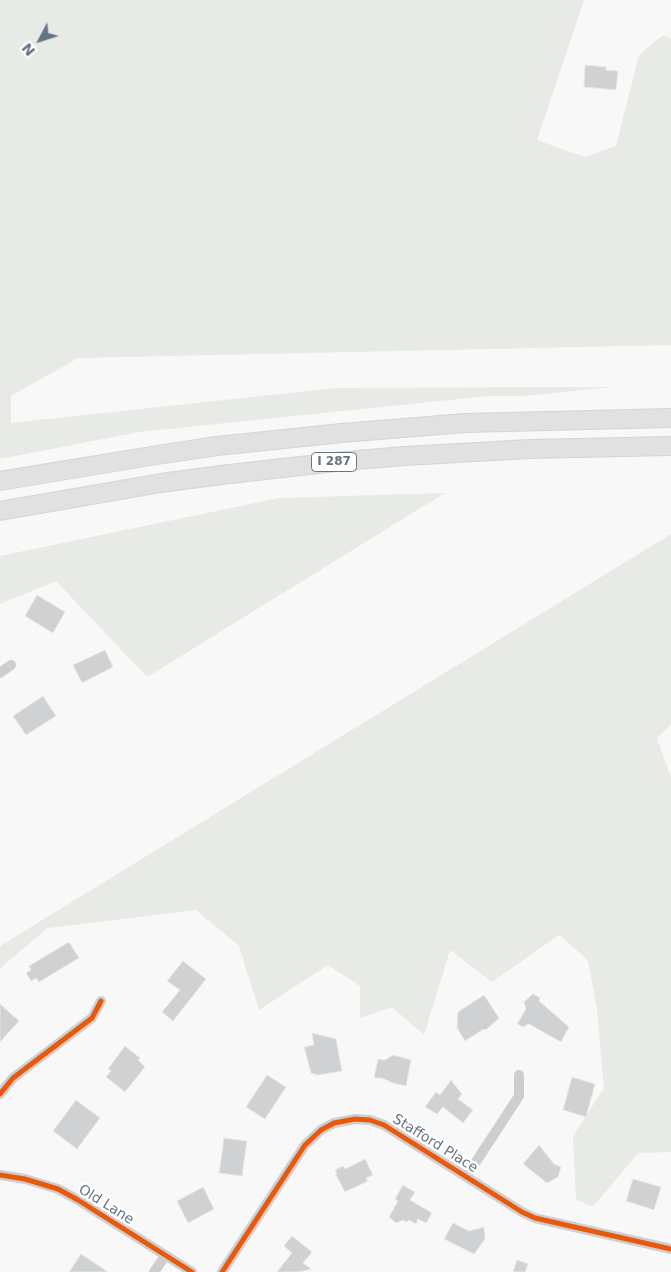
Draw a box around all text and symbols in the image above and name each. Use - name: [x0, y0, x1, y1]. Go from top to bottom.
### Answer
- north arrow: [15, 15, 65, 65]
- text: N: [19, 40, 38, 59]
- road number: I 287: [312, 452, 356, 472]
- street label: Stafford Place: [389, 1111, 481, 1177]
- street label: Old Lane: [75, 1181, 137, 1229]

